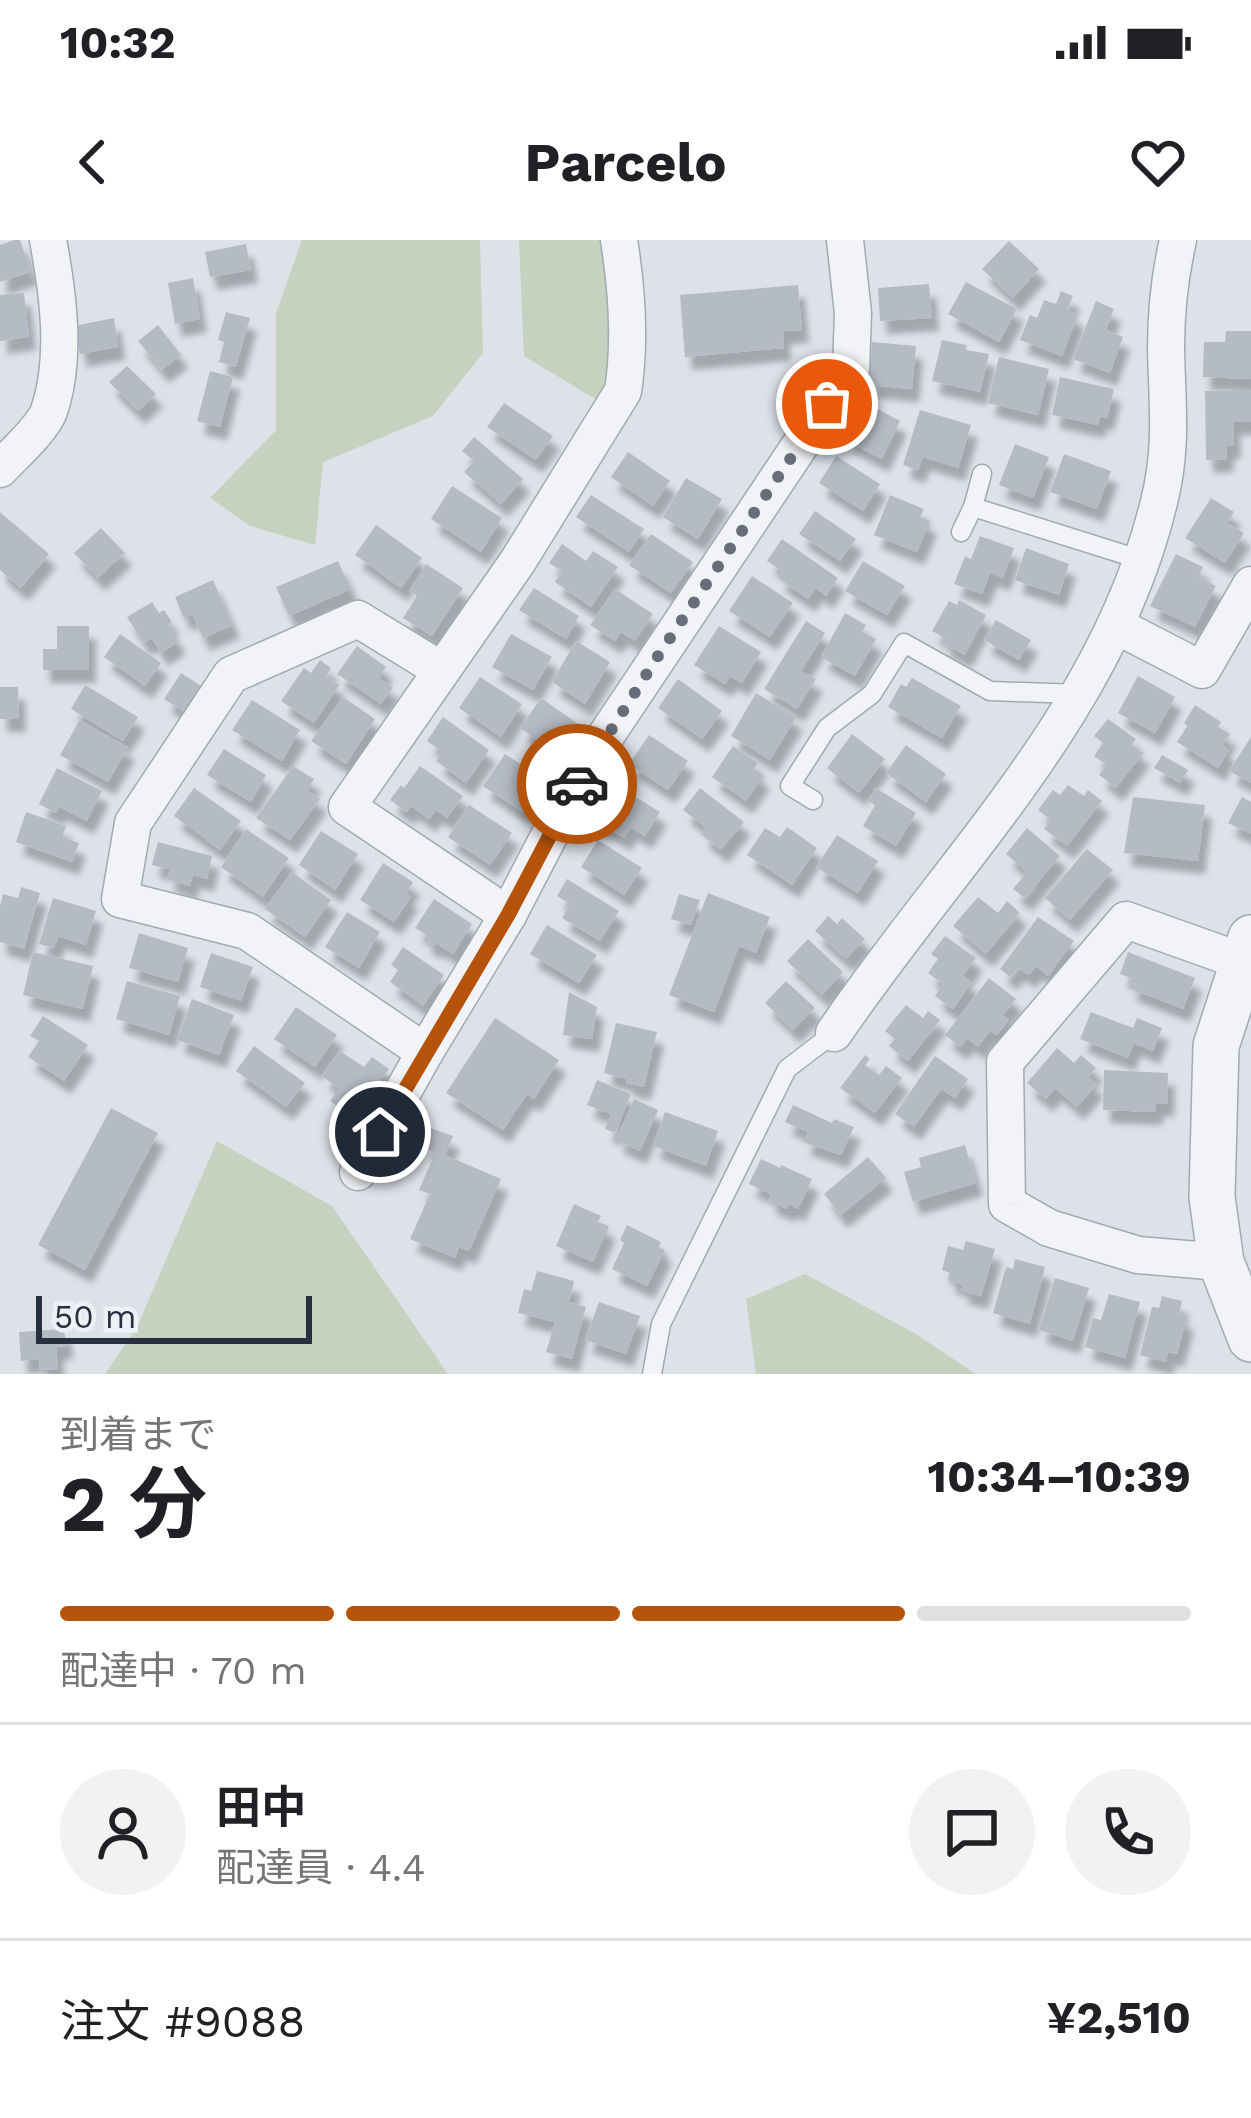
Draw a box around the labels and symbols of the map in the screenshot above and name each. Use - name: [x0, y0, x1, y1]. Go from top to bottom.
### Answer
- pin: [776, 353, 878, 455]
- courier: [517, 724, 637, 844]
- pin: [329, 1081, 431, 1183]
- scale bar: [36, 1290, 312, 1343]

